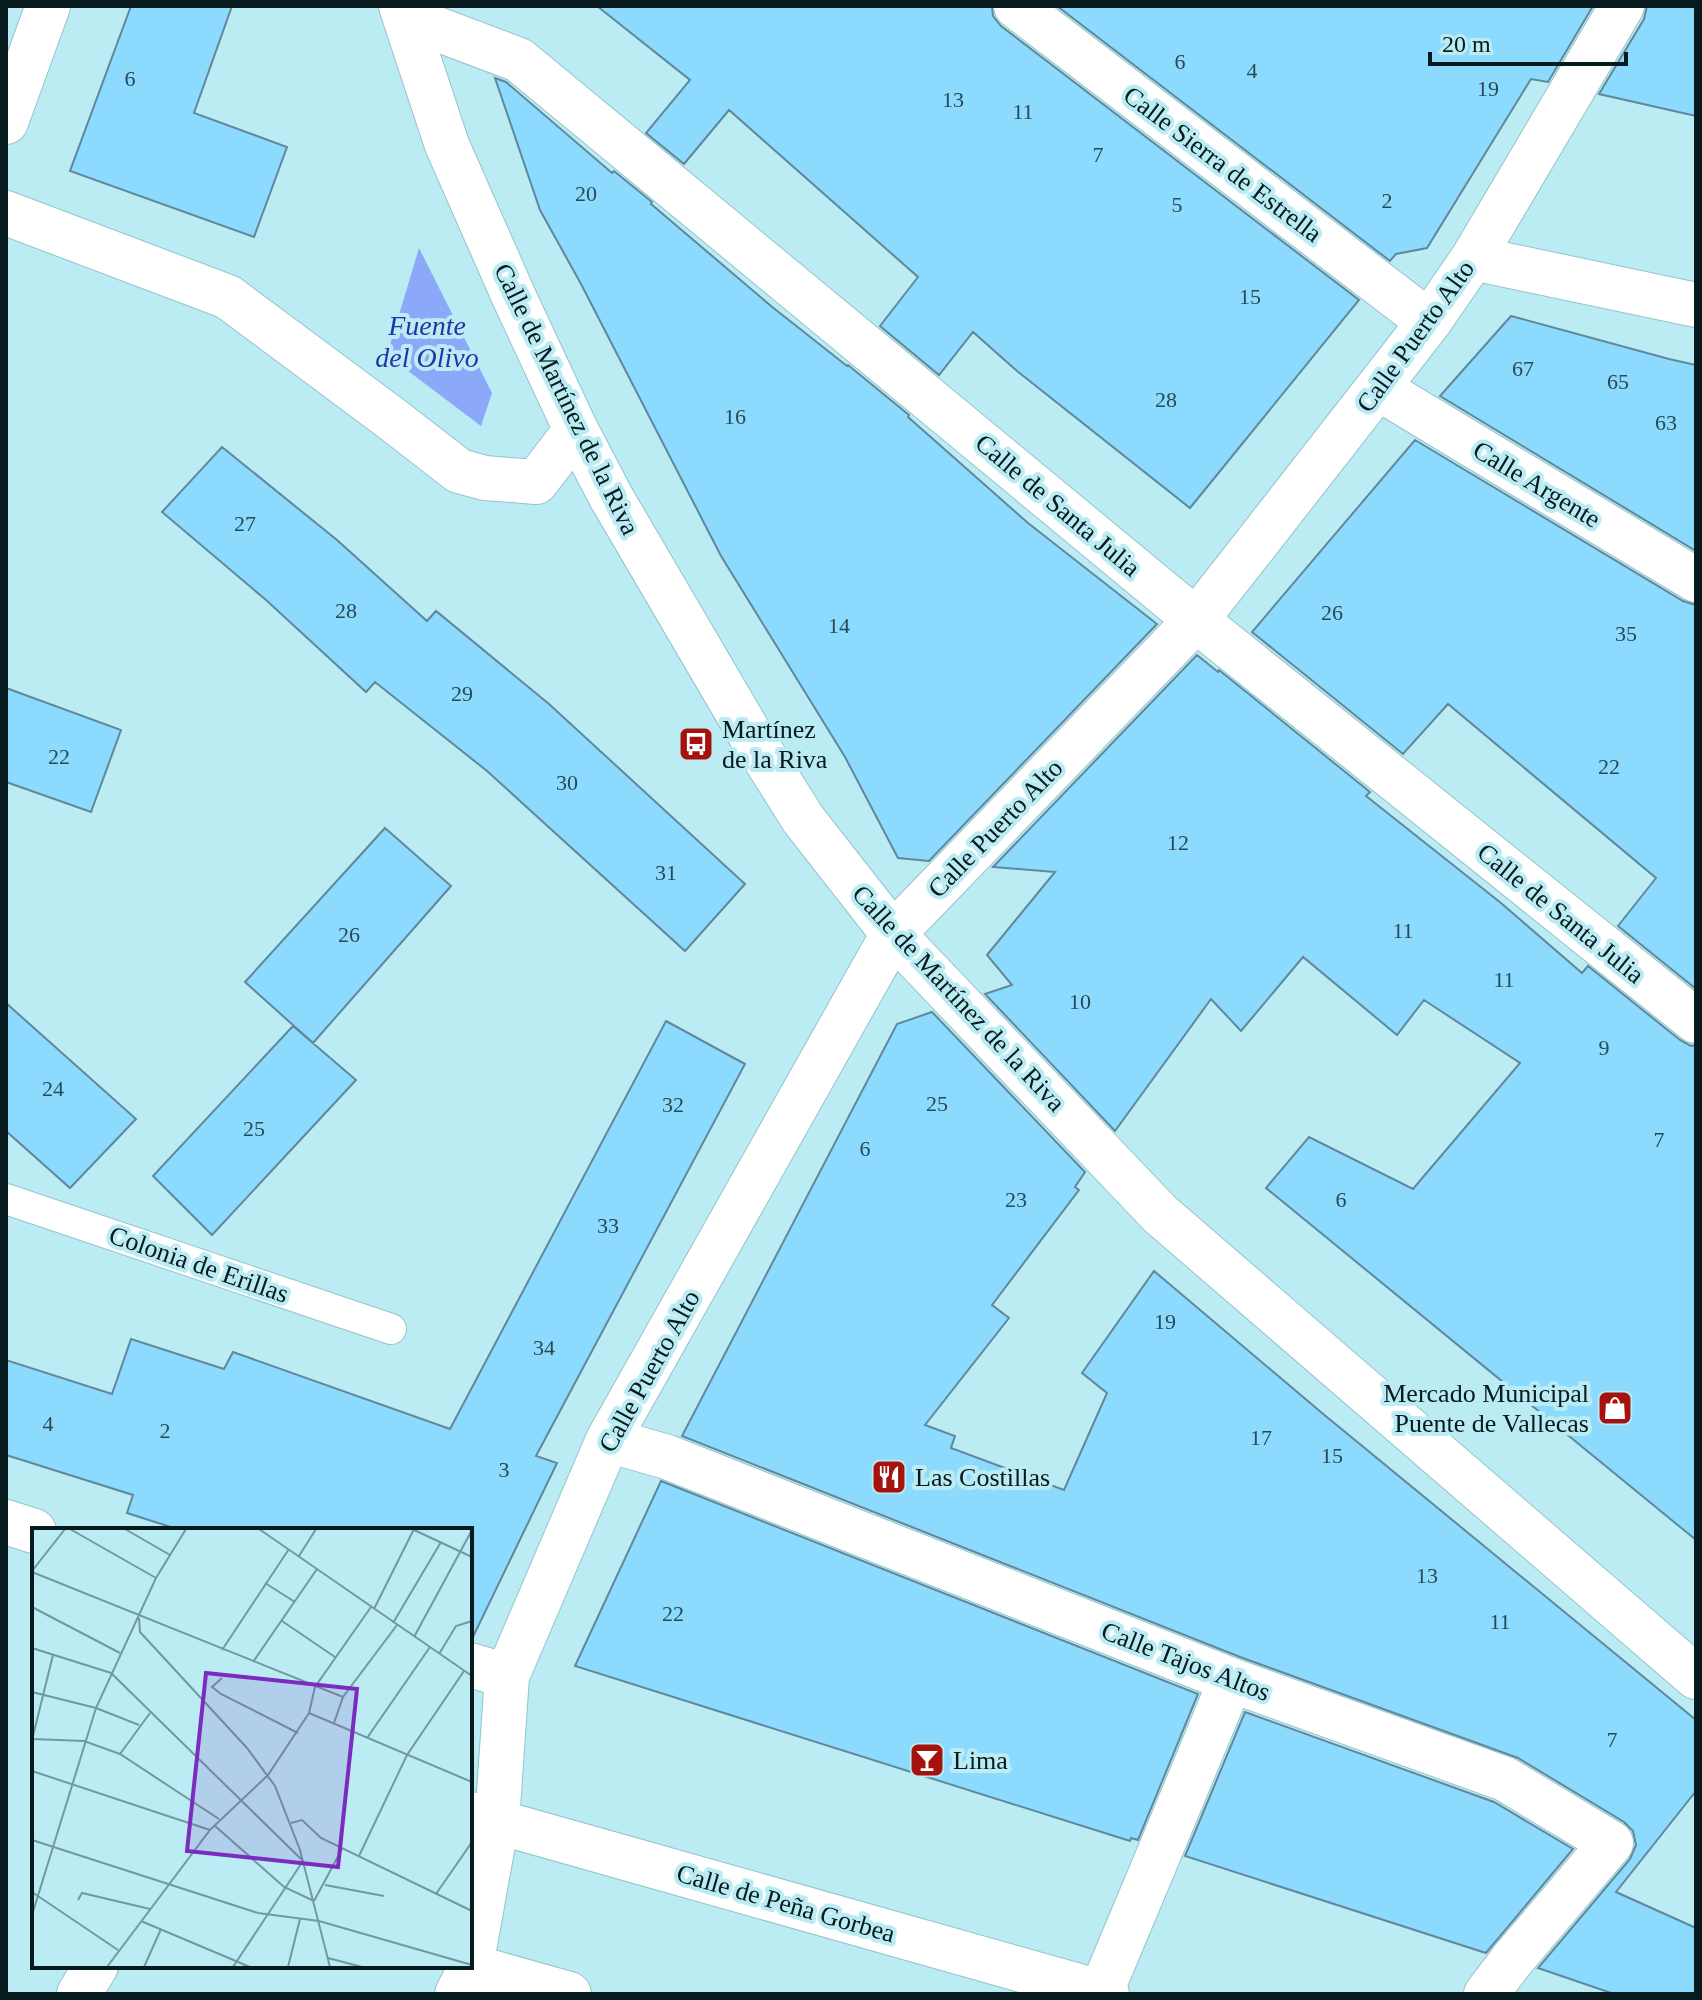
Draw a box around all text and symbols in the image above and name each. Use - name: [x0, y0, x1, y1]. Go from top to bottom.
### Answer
- scale bar: [1430, 16, 1626, 66]
- text: 20 m: [1442, 31, 1491, 57]
- house number: 6: [1175, 49, 1186, 74]
- house number: 4: [1247, 58, 1258, 83]
- house number: 6: [125, 66, 136, 91]
- house number: 19: [1477, 76, 1499, 101]
- street label: Calle Sierra de Estrella: [1118, 80, 1328, 249]
- house number: 13: [942, 87, 964, 112]
- house number: 11: [1012, 99, 1034, 124]
- house number: 7: [1093, 142, 1104, 167]
- house number: 20: [575, 181, 597, 206]
- house number: 2: [1382, 188, 1393, 213]
- house number: 5: [1172, 192, 1183, 217]
- street label: Calle Puerto Alto: [1351, 255, 1480, 418]
- street label: Calle de Martínez de la Riva: [488, 259, 645, 540]
- house number: 15: [1239, 284, 1261, 309]
- water label: Fuente del Olivo: [375, 310, 479, 373]
- house number: 67: [1512, 356, 1534, 381]
- house number: 65: [1607, 369, 1629, 394]
- house number: 28: [1155, 387, 1177, 412]
- house number: 16: [724, 404, 746, 429]
- house number: 63: [1655, 410, 1677, 435]
- street label: Calle de Santa Julia: [970, 428, 1146, 583]
- street label: Calle Argente: [1468, 435, 1606, 534]
- house number: 27: [234, 511, 256, 536]
- house number: 28: [335, 598, 357, 623]
- house number: 26: [1321, 600, 1343, 625]
- house number: 14: [828, 613, 850, 638]
- house number: 35: [1615, 621, 1637, 646]
- house number: 29: [451, 681, 473, 706]
- place label: Martínez de la Riva: [722, 715, 828, 774]
- bus stop icon: Martínez de la Riva: [677, 725, 715, 763]
- house number: 22: [48, 744, 70, 769]
- street label: Calle Puerto Alto: [922, 753, 1068, 903]
- house number: 22: [1598, 754, 1620, 779]
- house number: 30: [556, 770, 578, 795]
- house number: 12: [1167, 830, 1189, 855]
- street label: Calle de Santa Julia: [1472, 837, 1650, 990]
- house number: 31: [655, 860, 677, 885]
- street label: Calle de Martínez de la Riva: [846, 879, 1071, 1118]
- house number: 11: [1392, 918, 1414, 943]
- house number: 26: [338, 922, 360, 947]
- house number: 11: [1493, 967, 1515, 992]
- house number: 10: [1069, 989, 1091, 1014]
- house number: 9: [1599, 1035, 1610, 1060]
- house number: 24: [42, 1076, 64, 1101]
- house number: 25: [926, 1091, 948, 1116]
- house number: 32: [662, 1092, 684, 1117]
- house number: 25: [243, 1116, 265, 1141]
- house number: 7: [1654, 1127, 1665, 1152]
- house number: 6: [860, 1136, 871, 1161]
- house number: 23: [1005, 1187, 1027, 1212]
- house number: 6: [1336, 1187, 1347, 1212]
- house number: 33: [597, 1213, 619, 1238]
- street label: Colonia de Erillas: [105, 1220, 292, 1309]
- street label: Calle Puerto Alto: [593, 1285, 706, 1457]
- house number: 19: [1154, 1309, 1176, 1334]
- house number: 34: [533, 1335, 555, 1360]
- place label: Mercado Municipal Puente de Vallecas: [1383, 1379, 1589, 1438]
- shop icon: Mercado Municipal Puente de Vallecas: [1596, 1389, 1634, 1427]
- house number: 4: [43, 1411, 54, 1436]
- house number: 2: [160, 1418, 171, 1443]
- house number: 17: [1250, 1425, 1272, 1450]
- house number: 15: [1321, 1443, 1343, 1468]
- house number: 3: [499, 1457, 510, 1482]
- restaurant icon: Las Costillas: [870, 1458, 908, 1496]
- place label: Las Costillas: [915, 1463, 1050, 1492]
- inset map: [32, 1528, 472, 1968]
- house number: 13: [1416, 1563, 1438, 1588]
- house number: 22: [662, 1601, 684, 1626]
- house number: 11: [1489, 1609, 1511, 1634]
- street label: Calle Tajos Altos: [1097, 1616, 1274, 1707]
- house number: 7: [1607, 1727, 1618, 1752]
- bar icon: Lima: [908, 1741, 946, 1779]
- place label: Lima: [953, 1746, 1008, 1775]
- street label: Calle de Peña Gorbea: [673, 1858, 899, 1949]

